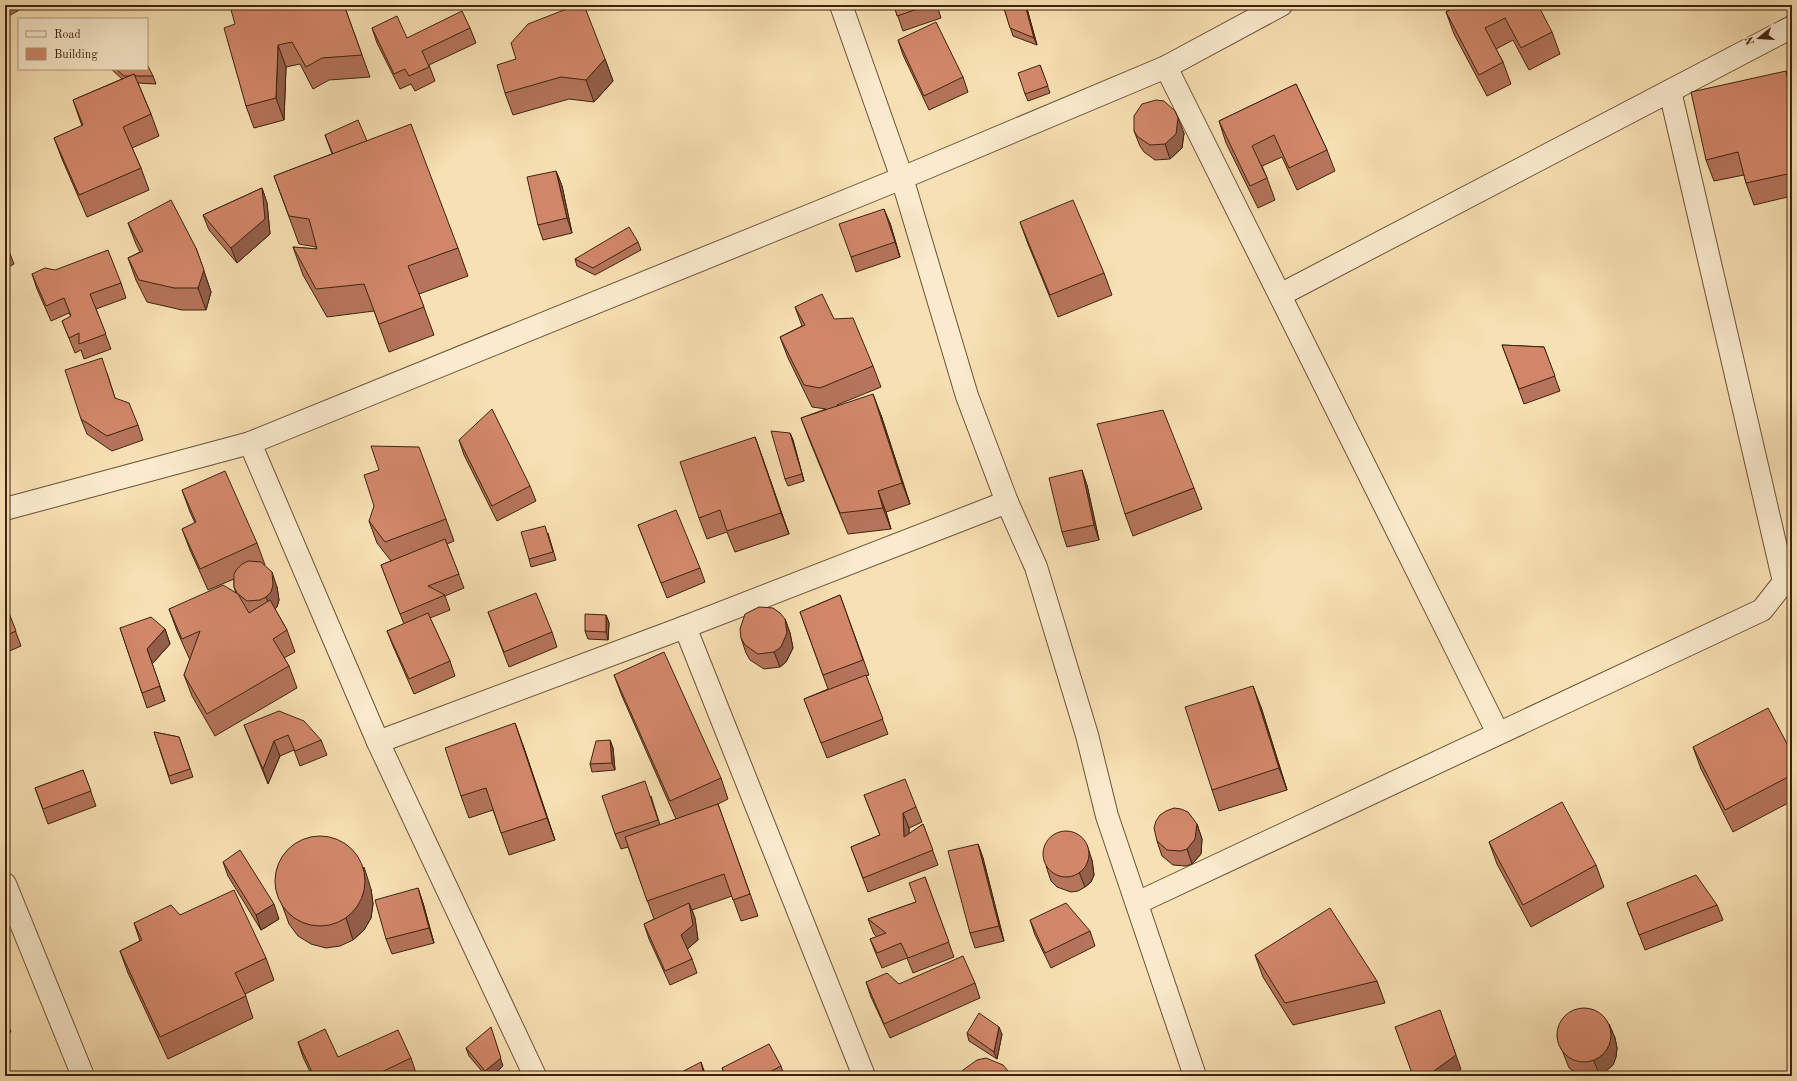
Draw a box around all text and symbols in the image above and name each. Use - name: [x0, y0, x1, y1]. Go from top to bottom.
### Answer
- legend: [18, 18, 148, 70]
- north arrow: [1739, 18, 1779, 58]
- text: Road: [54, 29, 81, 41]
- text: N: [1744, 34, 1757, 46]
- text: Building: [54, 49, 98, 61]

